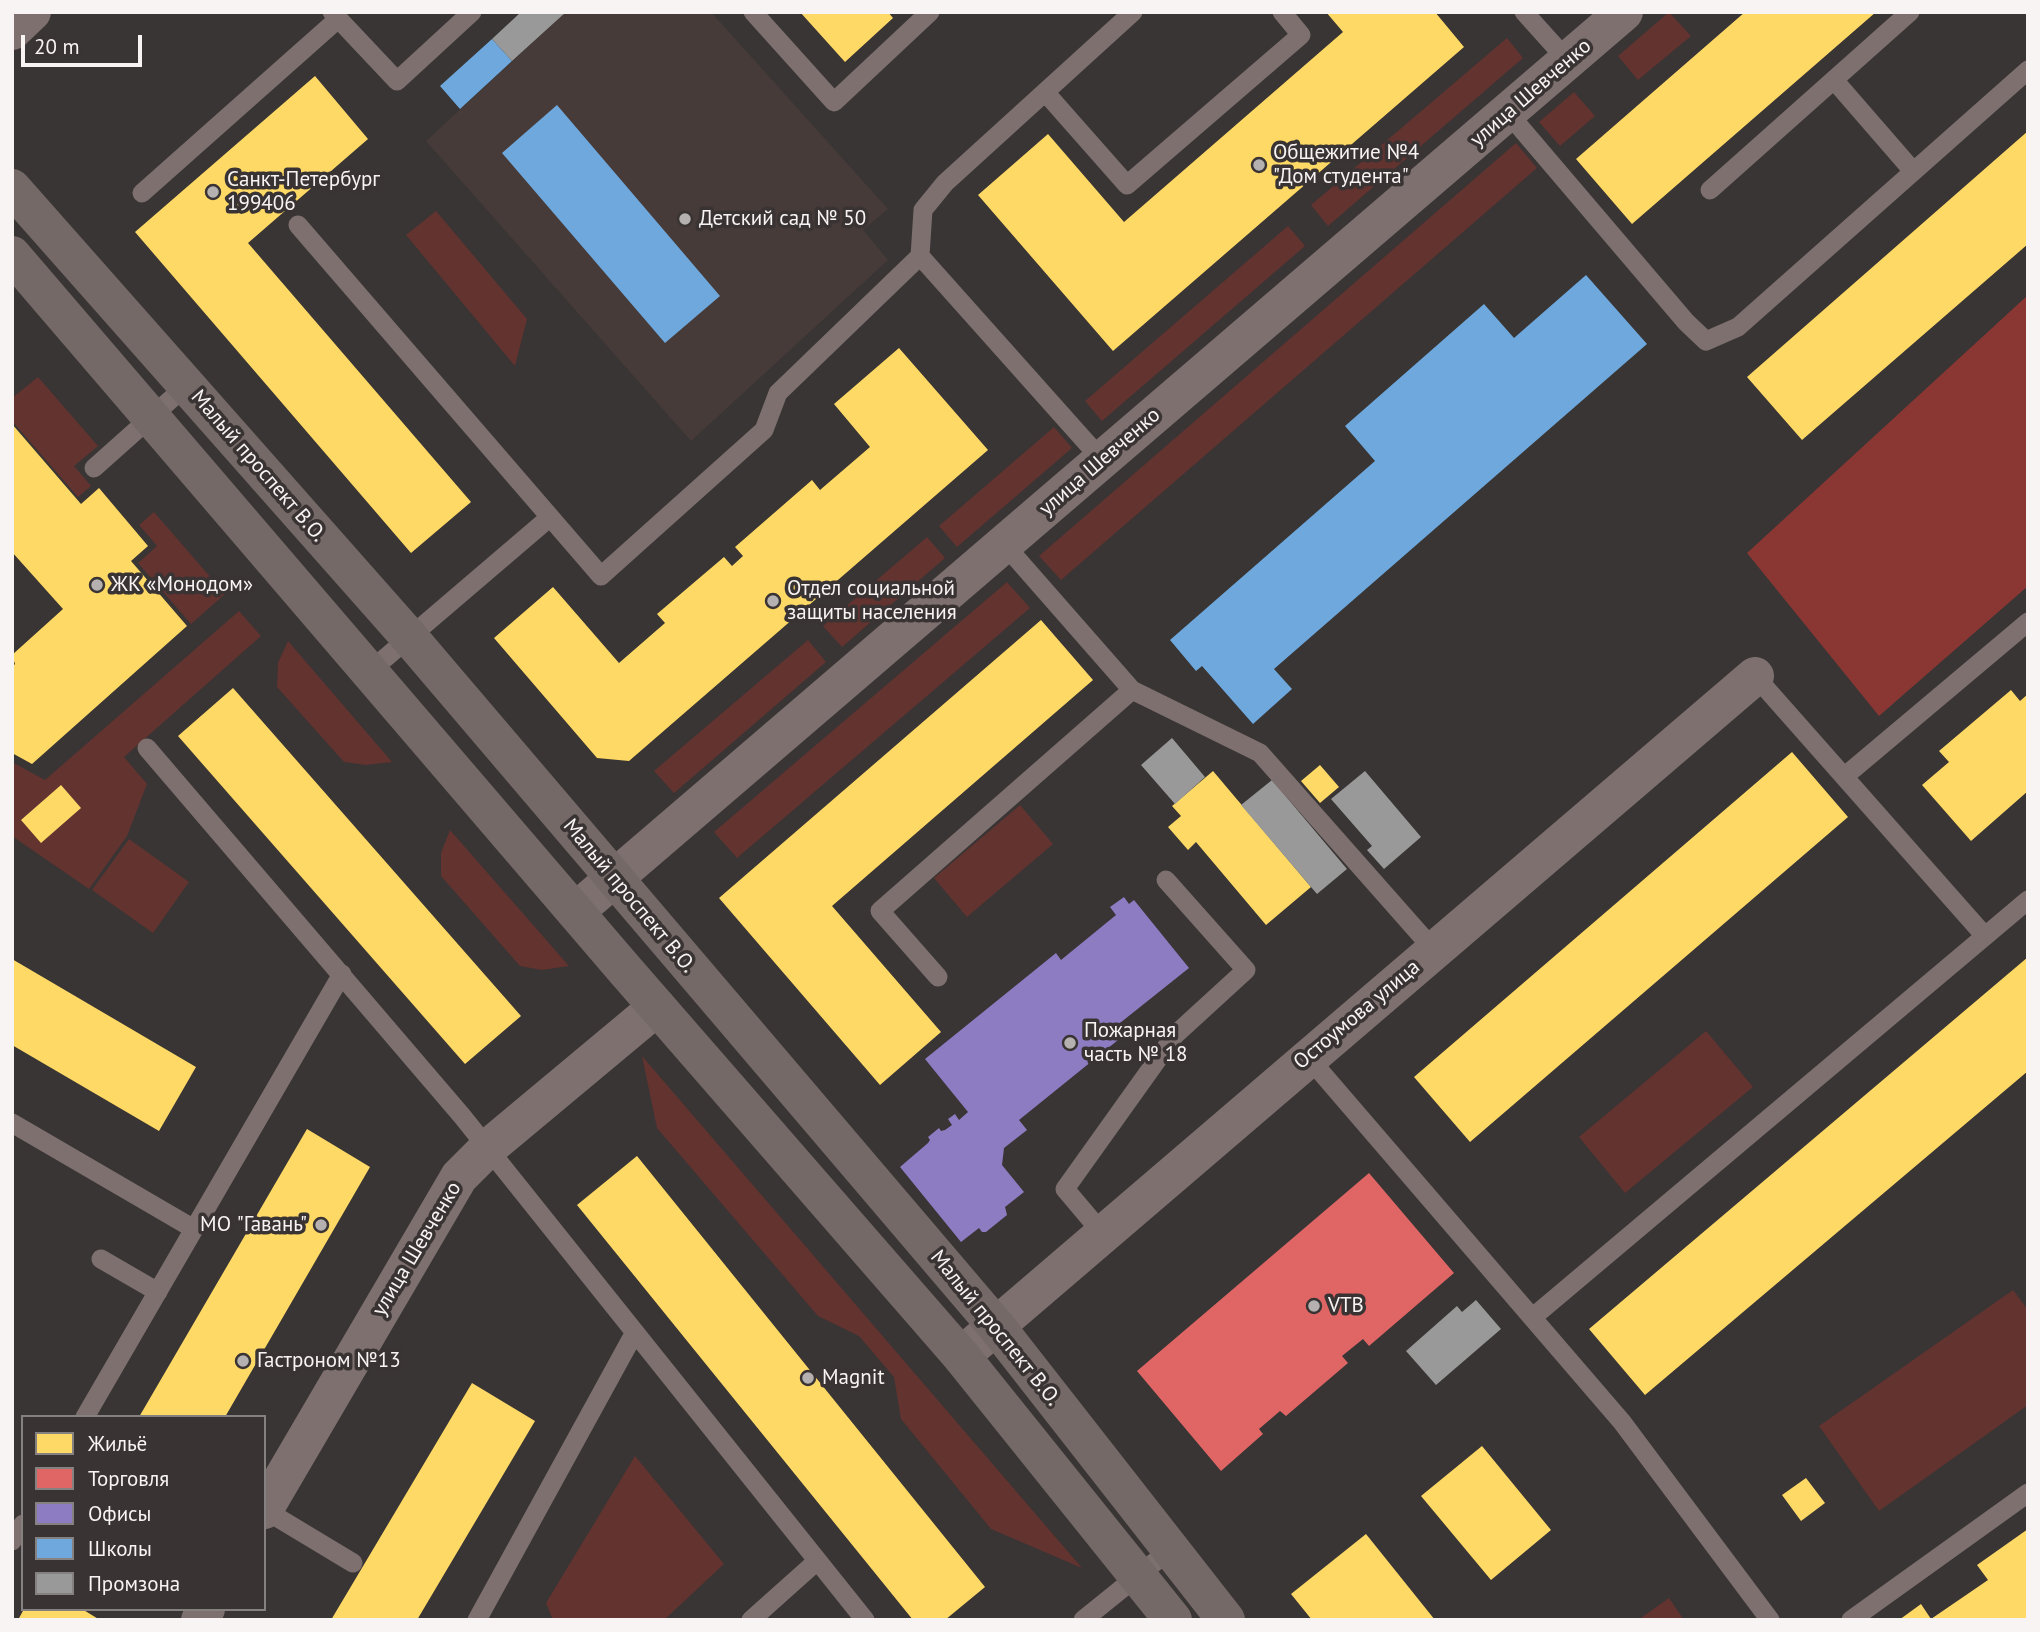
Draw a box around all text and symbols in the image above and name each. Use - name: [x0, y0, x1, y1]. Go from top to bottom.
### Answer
- scale bar: [24, 21, 145, 65]
- text: 20 m: [34, 33, 80, 60]
- street label: улица Шевченко: [1465, 34, 1597, 152]
- place label: Общежитие №4 "Дом студента": [1273, 140, 1419, 190]
- marker: Общежитие №4 "Дом студента": [1251, 157, 1267, 173]
- place label: Санкт-Петербург 199406: [227, 167, 380, 217]
- marker: Санкт-Петербург 199406: [205, 184, 221, 200]
- place label: Детский сад № 50: [699, 206, 866, 232]
- marker: Детский сад № 50: [677, 211, 693, 227]
- street label: Малый проспект В.О.: [185, 385, 331, 547]
- street label: улица Шевченко: [1034, 403, 1166, 521]
- place label: ЖК «Монодом»: [111, 572, 253, 598]
- place label: Отдел социальной защиты населения: [787, 576, 957, 626]
- marker: ЖК «Монодом»: [89, 577, 105, 593]
- marker: Отдел социальной защиты населения: [765, 593, 781, 609]
- street label: Малый проспект В.О.: [557, 814, 701, 978]
- street label: Остоумова улица: [1289, 955, 1425, 1075]
- place label: Пожарная часть № 18: [1084, 1018, 1188, 1068]
- marker: Пожарная часть № 18: [1062, 1035, 1078, 1051]
- street label: улица Шевченко: [367, 1177, 467, 1321]
- place label: МО "Гавань": [200, 1212, 307, 1238]
- marker: МО "Гавань": [313, 1217, 329, 1233]
- street label: Малый проспект В.О.: [925, 1245, 1065, 1411]
- place label: VTB: [1328, 1293, 1364, 1319]
- marker: VTB: [1306, 1298, 1322, 1314]
- place label: Гастроном №13: [257, 1348, 401, 1374]
- marker: Гастроном №13: [235, 1353, 251, 1369]
- place label: Magnit: [822, 1365, 885, 1391]
- marker: Magnit: [800, 1370, 816, 1386]
- legend: [21, 1415, 266, 1611]
- text: Жильё: [88, 1430, 147, 1457]
- text: Торговля: [88, 1465, 169, 1492]
- text: Офисы: [88, 1500, 151, 1527]
- text: Школы: [88, 1535, 152, 1562]
- text: Промзона: [88, 1570, 180, 1597]

